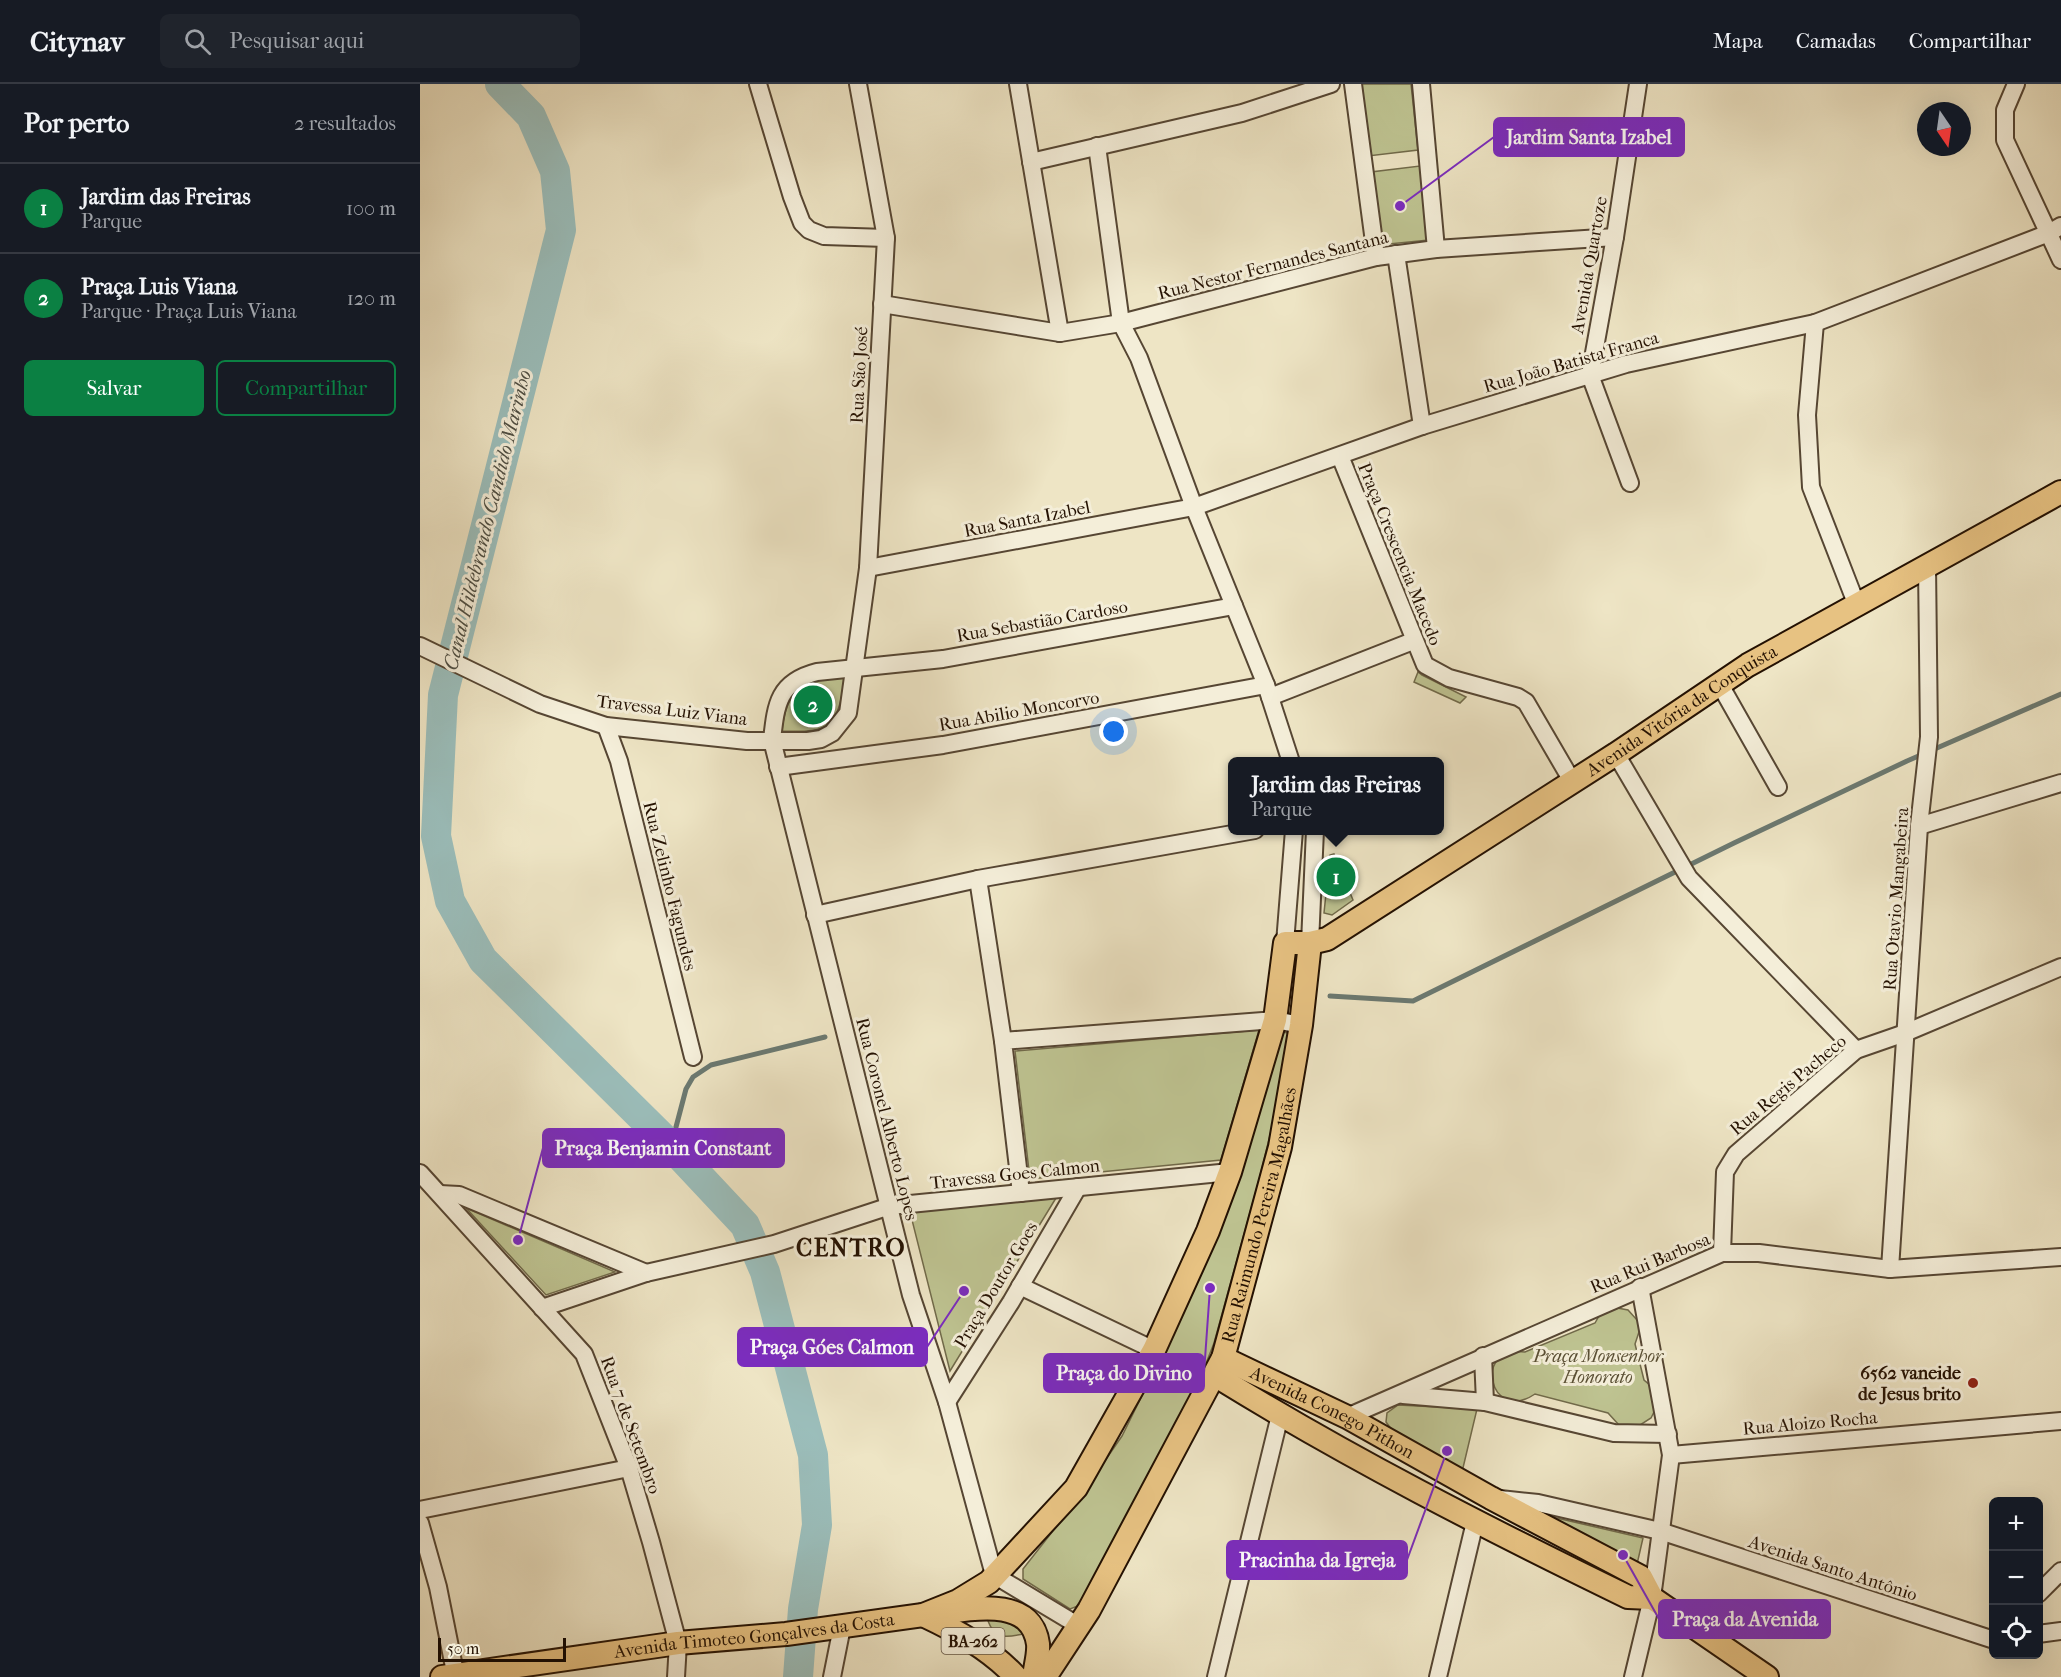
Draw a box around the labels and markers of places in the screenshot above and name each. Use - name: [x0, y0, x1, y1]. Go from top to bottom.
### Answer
- callout: Jardim Santa Izabel: [1494, 118, 1684, 156]
- pin: 2: [794, 682, 832, 728]
- pin: 1: [1316, 854, 1356, 900]
- callout: Praça Benjamin Constant: [543, 1129, 784, 1167]
- callout: Praça Góes Calmon: [738, 1328, 927, 1366]
- callout: Praça do Divino: [1044, 1354, 1204, 1392]
- place label: 6562 vaneide de Jesus brito: [1858, 1363, 1961, 1405]
- marker: 6562 vaneide de Jesus brito: [1966, 1376, 1980, 1390]
- callout: Pracinha da Igreja: [1227, 1541, 1407, 1579]
- callout: Praça da Avenida: [1659, 1600, 1830, 1638]

